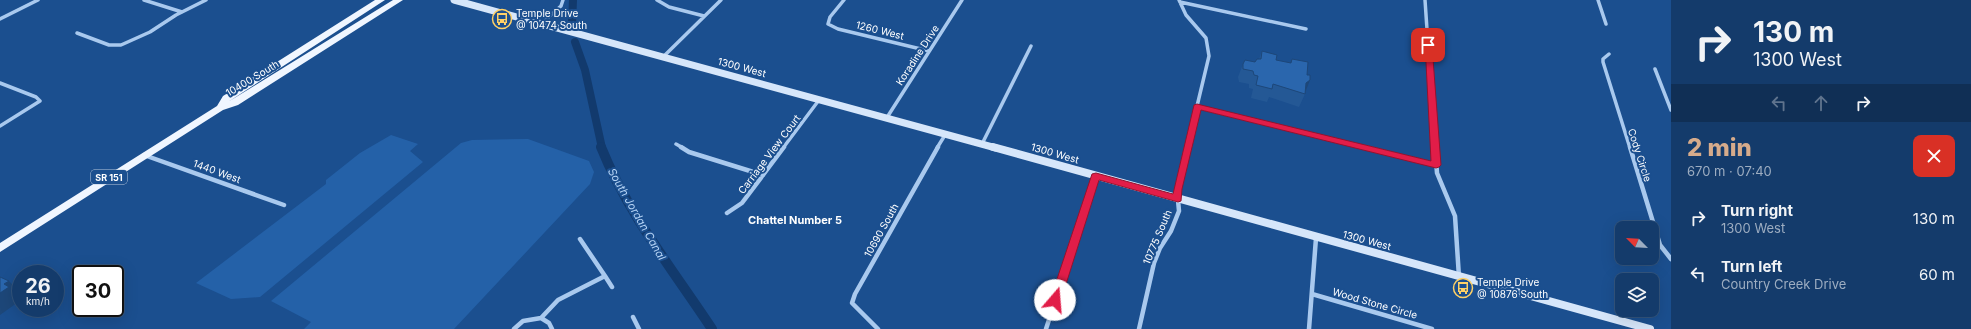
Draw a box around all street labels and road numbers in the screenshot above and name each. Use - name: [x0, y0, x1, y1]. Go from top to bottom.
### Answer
- street label: 1260 West: [855, 18, 906, 42]
- street label: Koradine Drive: [893, 22, 941, 87]
- street label: 1300 West: [717, 55, 768, 79]
- street label: 10400 South: [223, 57, 281, 99]
- street label: Carriage View Court: [735, 111, 803, 196]
- street label: Cody Circle: [1626, 127, 1654, 183]
- street label: 1300 West: [1030, 140, 1081, 166]
- street label: 1440 West: [192, 157, 243, 185]
- road number: SR 151: [91, 170, 127, 184]
- street label: 10690 South: [861, 201, 901, 259]
- street label: 10775 South: [1140, 208, 1174, 266]
- street label: 1300 West: [1342, 228, 1393, 252]
- street label: Wood Stone Circle: [1331, 285, 1419, 321]

